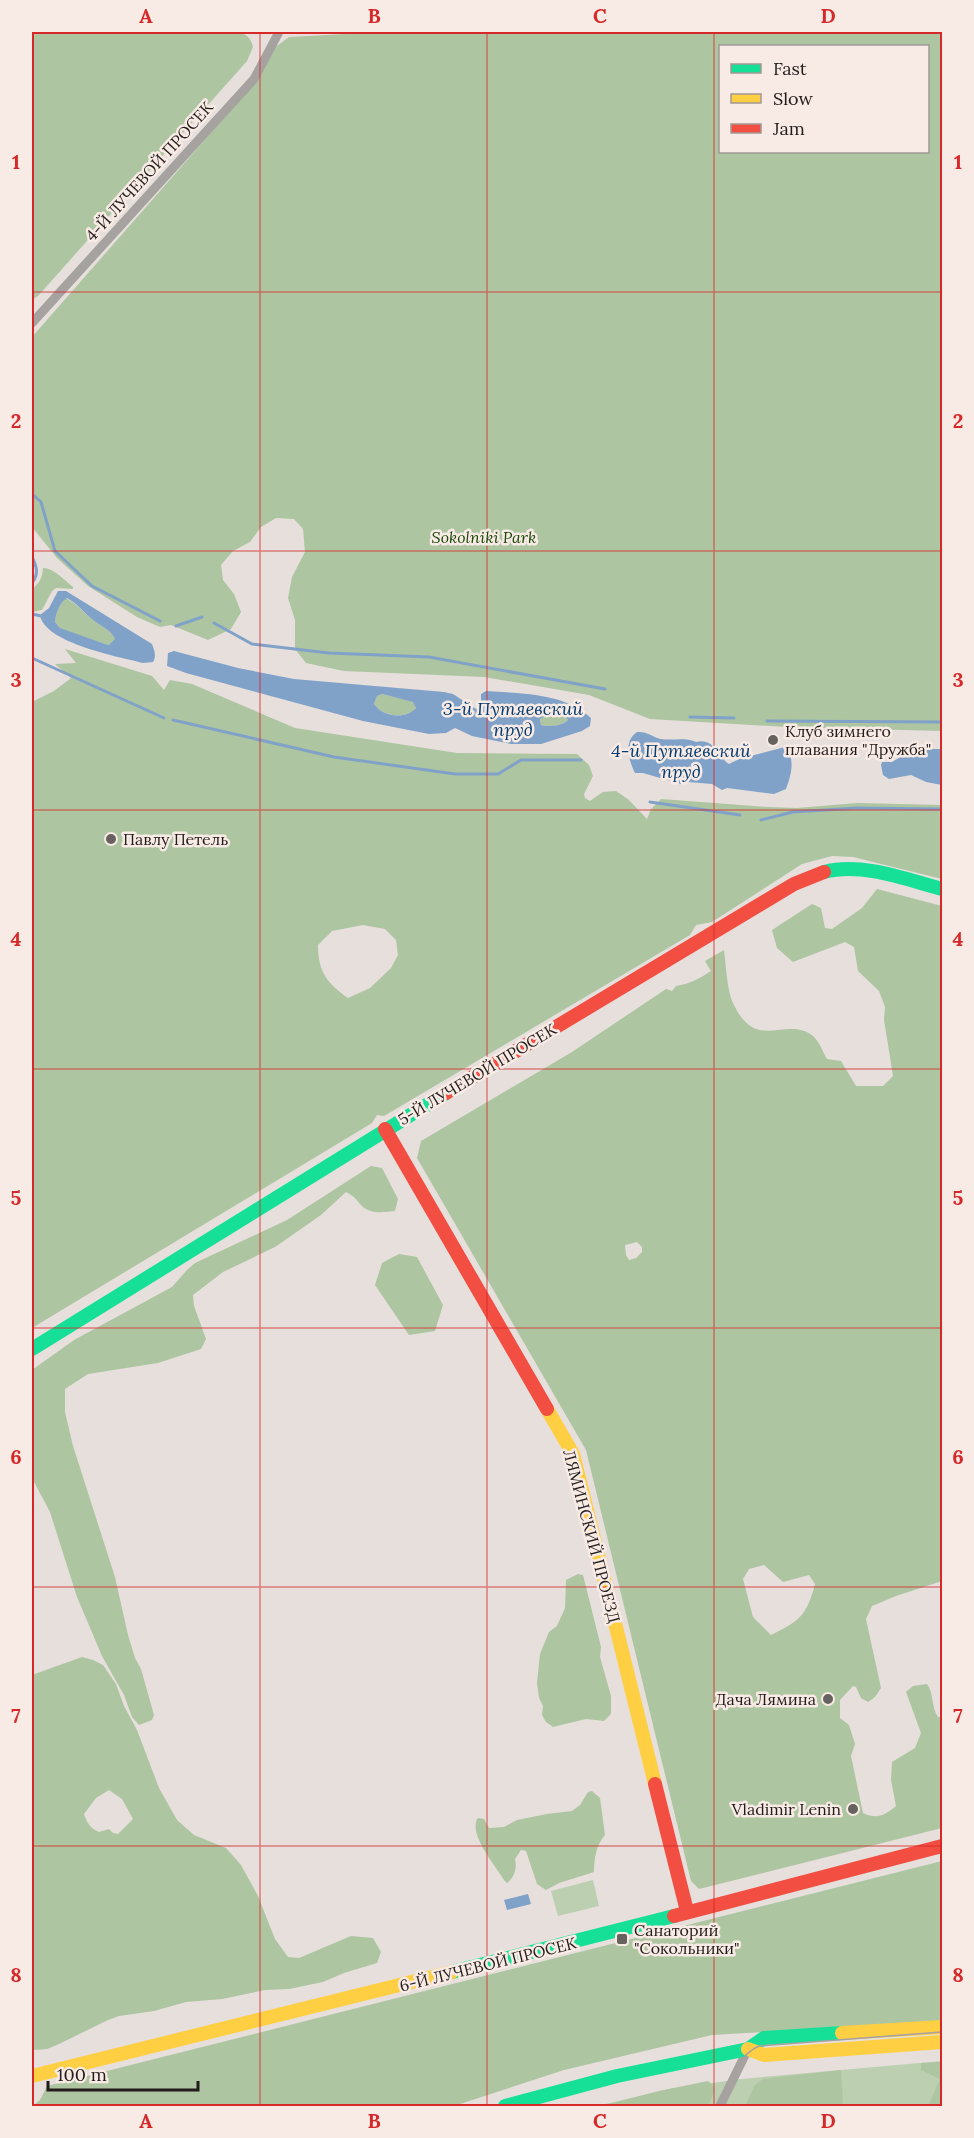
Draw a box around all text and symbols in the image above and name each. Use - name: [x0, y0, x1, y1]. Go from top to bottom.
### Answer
- text: A: [139, 3, 153, 28]
- text: B: [367, 3, 381, 28]
- text: C: [593, 3, 607, 28]
- text: D: [820, 3, 836, 28]
- legend: [719, 45, 929, 153]
- text: Fast: [773, 57, 807, 80]
- text: Slow: [773, 87, 813, 110]
- street label: 4-Й ЛУЧЕВОЙ ПРОСЕК: [81, 97, 217, 245]
- text: Jam: [772, 117, 805, 140]
- text: 1: [12, 149, 20, 174]
- text: 1: [954, 149, 962, 174]
- text: 2: [11, 408, 21, 433]
- text: 2: [953, 408, 963, 433]
- park label: Sokolniki Park: [432, 527, 536, 547]
- text: 3: [10, 667, 22, 692]
- text: 3: [952, 667, 964, 692]
- water label: 3-й Путяевский пруд: [443, 697, 583, 741]
- place label: Клуб зимнего плавания "Дружба": [785, 721, 931, 759]
- marker: Клуб зимнего плавания "Дружба": [766, 733, 780, 747]
- water label: 4-й Путяевский пруд: [611, 739, 751, 783]
- place label: Павлу Петель: [123, 829, 228, 849]
- marker: Павлу Петель: [104, 832, 118, 846]
- text: 4: [11, 926, 22, 951]
- text: 4: [953, 926, 964, 951]
- street label: 5-Й ЛУЧЕВОЙ ПРОСЕК: [394, 1019, 560, 1129]
- text: 5: [11, 1185, 22, 1210]
- text: 5: [953, 1185, 964, 1210]
- text: 6: [10, 1444, 22, 1469]
- text: 6: [952, 1444, 964, 1469]
- street label: ЛЯМИНСКИЙ ПРОЕЗД: [559, 1447, 625, 1625]
- place label: Дача Лямина: [715, 1689, 816, 1709]
- marker: Дача Лямина: [821, 1692, 835, 1706]
- text: 7: [11, 1703, 21, 1728]
- text: 7: [953, 1703, 963, 1728]
- place label: Vladimir Lenin: [731, 1799, 841, 1819]
- marker: Vladimir Lenin: [846, 1802, 860, 1816]
- place label: Санаторий "Сокольники": [634, 1920, 740, 1958]
- street label: 6-Й ЛУЧЕВОЙ ПРОСЕК: [397, 1932, 579, 1996]
- marker: Санаторий "Сокольники": [615, 1932, 629, 1946]
- text: 8: [10, 1962, 22, 1987]
- text: 8: [952, 1962, 964, 1987]
- scale bar: [48, 2054, 198, 2092]
- text: 100 m: [57, 2063, 107, 2086]
- text: A: [139, 2108, 153, 2133]
- text: B: [367, 2108, 381, 2133]
- text: C: [593, 2108, 607, 2133]
- text: D: [820, 2108, 836, 2133]

